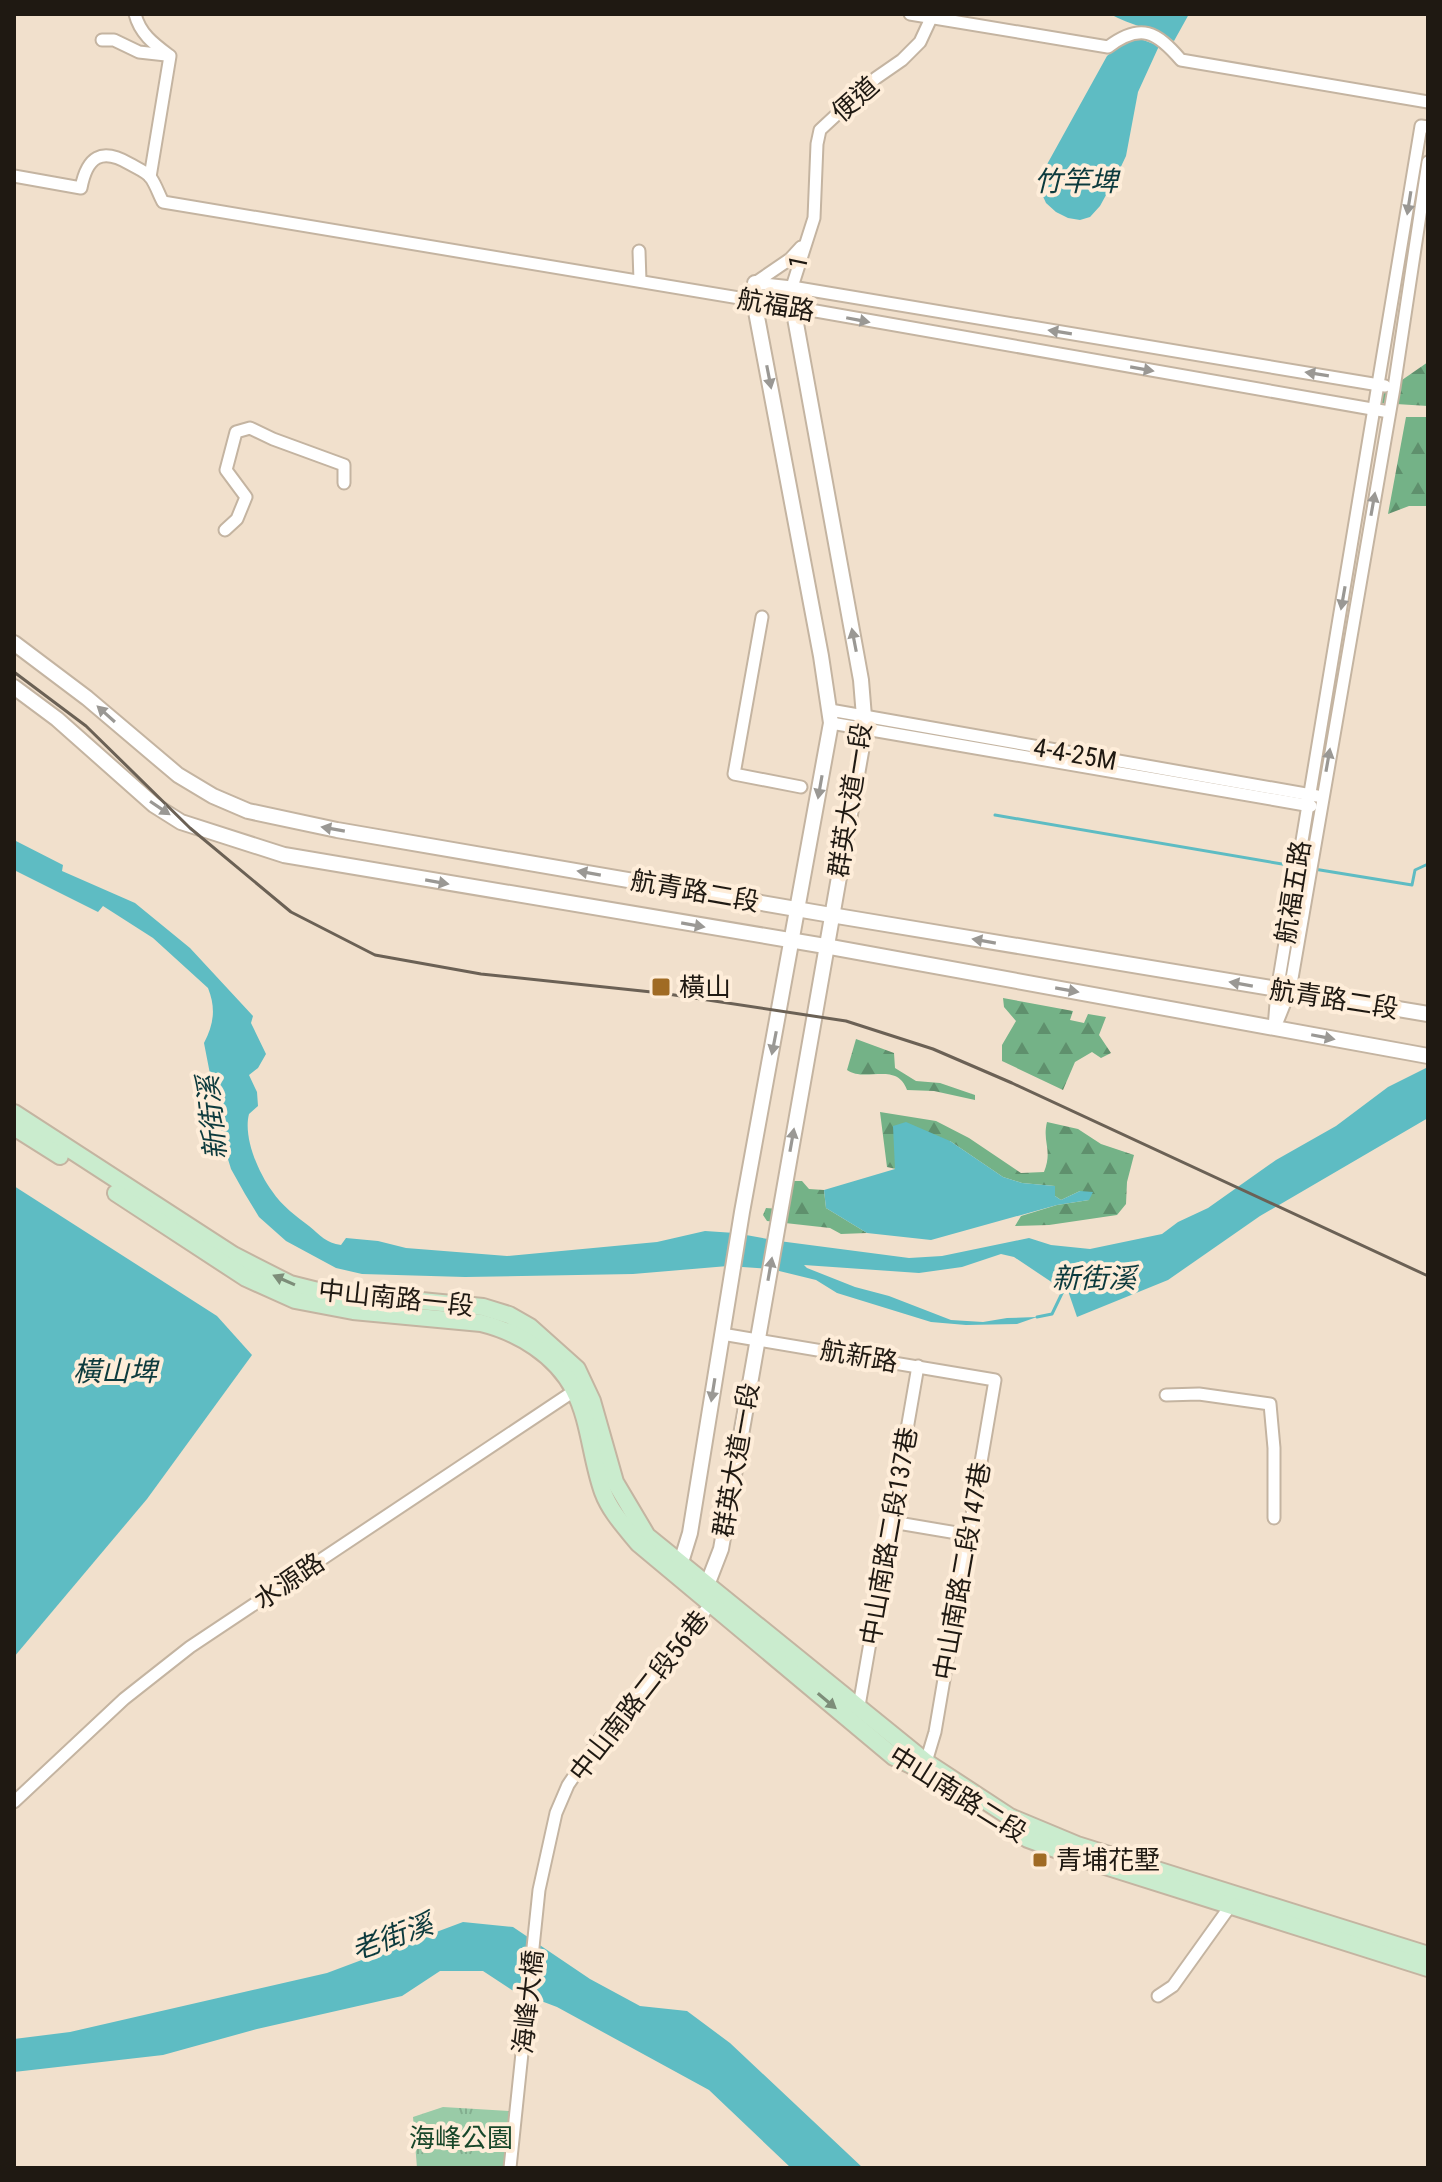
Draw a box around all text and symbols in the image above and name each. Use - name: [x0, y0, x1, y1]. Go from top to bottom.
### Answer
- street label: 便道: [826, 70, 884, 128]
- water label: 竹竿埤: [1034, 165, 1121, 198]
- one-way arrow: [1402, 191, 1414, 216]
- street label: 1: [782, 253, 814, 271]
- street label: 航福路: [735, 283, 817, 327]
- one-way arrow: [846, 315, 871, 327]
- one-way arrow: [1047, 325, 1072, 338]
- one-way arrow: [1130, 364, 1155, 376]
- one-way arrow: [763, 365, 775, 390]
- one-way arrow: [1304, 368, 1329, 380]
- one-way arrow: [1367, 491, 1379, 516]
- one-way arrow: [1336, 586, 1349, 611]
- one-way arrow: [847, 627, 859, 652]
- one-way arrow: [96, 706, 116, 723]
- street label: 群英大道一段: [823, 721, 877, 879]
- street label: 4-4-25M: [1031, 732, 1119, 776]
- one-way arrow: [1322, 747, 1334, 772]
- one-way arrow: [813, 775, 826, 800]
- one-way arrow: [150, 801, 171, 816]
- one-way arrow: [320, 822, 345, 834]
- street label: 航福五路: [1270, 838, 1316, 946]
- street label: 航青路二段: [628, 865, 762, 917]
- one-way arrow: [576, 866, 601, 878]
- one-way arrow: [424, 876, 449, 888]
- one-way arrow: [681, 919, 706, 931]
- one-way arrow: [971, 935, 996, 947]
- place label: 橫山: [679, 972, 731, 1002]
- street label: 航青路二段: [1267, 974, 1401, 1024]
- marker: 橫山: [650, 976, 672, 998]
- one-way arrow: [1228, 978, 1253, 990]
- one-way arrow: [1055, 985, 1080, 997]
- one-way arrow: [768, 1030, 780, 1055]
- one-way arrow: [1311, 1031, 1336, 1043]
- water label: 新街溪: [191, 1071, 233, 1162]
- one-way arrow: [786, 1128, 799, 1153]
- one-way arrow: [764, 1256, 777, 1281]
- water label: 新街溪: [1052, 1262, 1140, 1295]
- one-way arrow: [273, 1274, 296, 1287]
- street label: 中山南路一段: [317, 1275, 475, 1321]
- street label: 航新路: [818, 1334, 900, 1378]
- water label: 橫山埤: [73, 1355, 160, 1388]
- one-way arrow: [706, 1378, 719, 1403]
- street label: 群英大道一段: [708, 1381, 764, 1539]
- street label: 中山南路二段137巷: [855, 1425, 923, 1647]
- street label: 中山南路二段147巷: [928, 1460, 996, 1682]
- street label: 水源路: [248, 1547, 330, 1615]
- street label: 中山南路二段56巷: [563, 1605, 715, 1787]
- one-way arrow: [816, 1692, 836, 1709]
- street label: 中山南路二段: [884, 1740, 1032, 1848]
- place label: 青埔花墅: [1056, 1845, 1160, 1875]
- marker: 青埔花墅: [1031, 1851, 1049, 1869]
- water label: 老街溪: [347, 1906, 441, 1967]
- street label: 海峰大橋: [508, 1949, 548, 2055]
- park label: 海峰公園: [409, 2123, 513, 2153]

